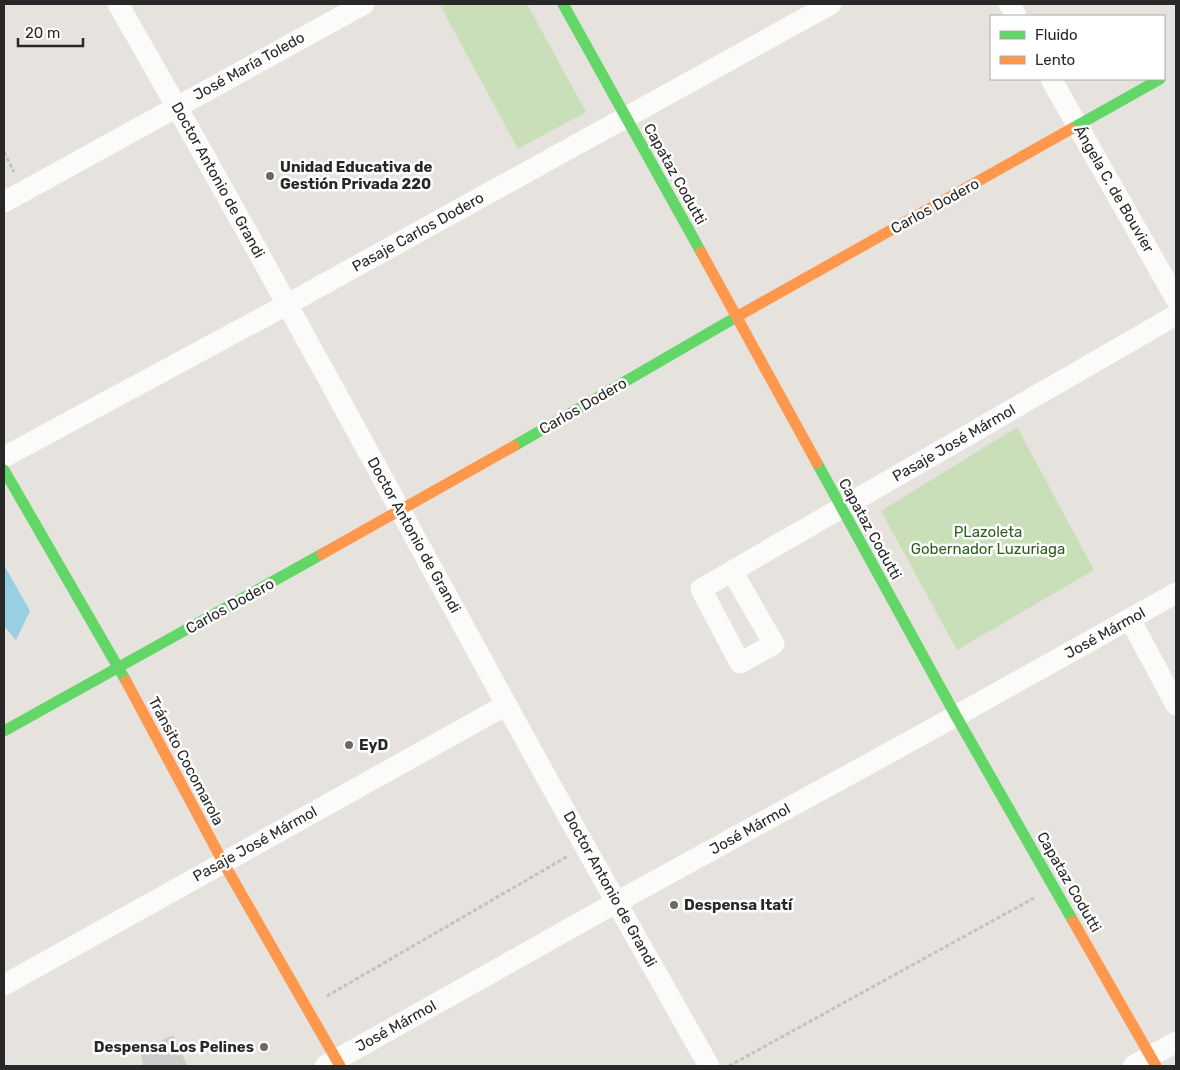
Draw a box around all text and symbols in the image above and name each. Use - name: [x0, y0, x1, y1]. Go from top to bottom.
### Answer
- scale bar: [18, 15, 82, 47]
- legend: [990, 15, 1165, 80]
- text: 20 m: [25, 24, 60, 42]
- text: Fluido: [1035, 26, 1078, 44]
- street label: José María Toledo: [190, 28, 308, 104]
- text: Lento: [1035, 51, 1075, 69]
- street label: Doctor Antonio de Grandi: [168, 99, 268, 261]
- street label: Capataz Codutti: [640, 120, 710, 228]
- street label: Ángela C. de Bouvier: [1070, 122, 1158, 256]
- place label: Unidad Educativa de Gestión Privada 220: [280, 158, 432, 193]
- marker: Unidad Educativa de Gestión Privada 220: [264, 170, 276, 182]
- street label: Carlos Dodero: [888, 174, 982, 238]
- street label: Pasaje Carlos Dodero: [349, 188, 487, 276]
- street label: Carlos Dodero: [536, 374, 630, 438]
- street label: Pasaje José Mármol: [889, 400, 1019, 486]
- street label: Doctor Antonio de Grandi: [364, 454, 464, 616]
- street label: Capataz Codutti: [835, 475, 905, 583]
- park label: PLazoleta Gobernador Luzuriaga: [911, 523, 1065, 558]
- street label: Carlos Dodero: [183, 574, 277, 638]
- street label: José Mármol: [1062, 603, 1148, 663]
- street label: Tránsito Cocomarola: [144, 694, 228, 828]
- place label: EyD: [359, 736, 388, 754]
- marker: EyD: [343, 739, 355, 751]
- street label: José Mármol: [707, 799, 793, 859]
- street label: Pasaje José Mármol: [190, 802, 320, 886]
- street label: Doctor Antonio de Grandi: [560, 808, 660, 970]
- street label: Capataz Codutti: [1033, 829, 1105, 935]
- place label: Despensa Itatí: [684, 896, 794, 914]
- marker: Despensa Itatí: [668, 899, 680, 911]
- street label: José Mármol: [353, 996, 439, 1056]
- place label: Despensa Los Pelines: [94, 1038, 254, 1056]
- marker: Despensa Los Pelines: [258, 1041, 270, 1053]

